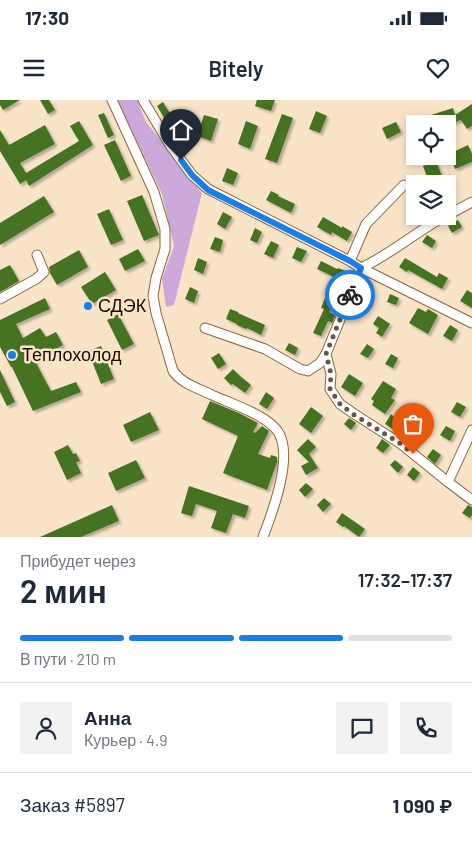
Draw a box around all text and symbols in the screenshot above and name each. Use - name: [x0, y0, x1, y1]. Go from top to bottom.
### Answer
- text: 17:30: [25, 6, 69, 29]
- icon: menu: [20, 54, 48, 82]
- icon: heart: [424, 54, 452, 82]
- text: Bitely: [208, 55, 264, 81]
- pin: [160, 109, 202, 160]
- map controls: [406, 115, 456, 225]
- button: locate: [406, 115, 456, 165]
- icon: home: [167, 116, 195, 144]
- button: layers: [406, 175, 456, 225]
- courier: [325, 270, 375, 320]
- icon: bike: [336, 281, 364, 309]
- place label: СДЭК: [98, 294, 147, 316]
- marker: СДЭК: [82, 300, 94, 312]
- place label: Теплохолод: [22, 343, 122, 365]
- marker: Теплохолод: [6, 349, 18, 361]
- pin: [392, 403, 434, 454]
- icon: bag: [399, 410, 427, 438]
- text: Прибудет через: [20, 551, 136, 570]
- text: 17:32–17:37: [358, 568, 452, 591]
- text: 2 мин: [20, 571, 107, 609]
- text: В пути · 210 m: [20, 649, 116, 668]
- button: person: [20, 702, 72, 754]
- button: chat: [336, 702, 388, 754]
- button: phone: [400, 702, 452, 754]
- text: Анна: [84, 706, 131, 729]
- text: Курьер · 4.9: [84, 730, 168, 749]
- text: Заказ #5897: [20, 793, 125, 816]
- text: 1 090 ₽: [393, 794, 452, 817]

